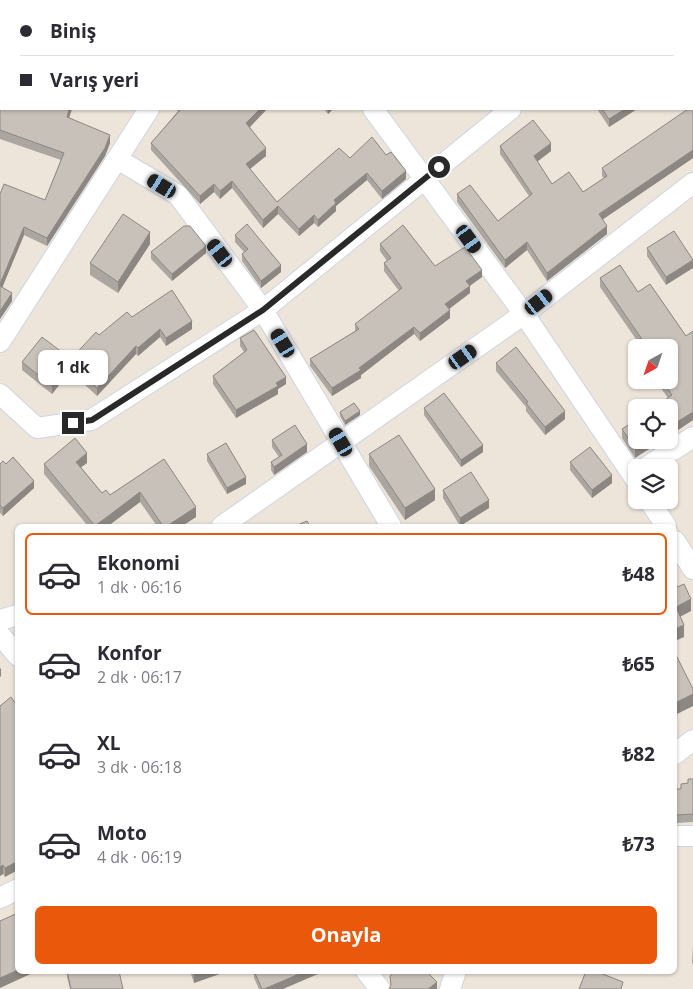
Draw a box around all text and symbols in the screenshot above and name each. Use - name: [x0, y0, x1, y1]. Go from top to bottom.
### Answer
- text: Biniş: [50, 18, 96, 44]
- text: Varış yeri: [50, 67, 139, 93]
- route start: [428, 156, 450, 178]
- car: [145, 172, 178, 200]
- car: [454, 222, 483, 256]
- car: [204, 237, 235, 269]
- car: [522, 287, 555, 317]
- car: [268, 326, 297, 360]
- north arrow: [628, 339, 678, 389]
- map controls: [628, 339, 678, 509]
- car: [446, 342, 479, 372]
- callout: 1 dk: [38, 350, 108, 386]
- text: 1 dk: [56, 356, 90, 378]
- button: locate: [628, 399, 678, 449]
- route end: [62, 412, 84, 434]
- car: [327, 425, 354, 459]
- button: layers: [628, 459, 678, 509]
- text: Ekonomi: [97, 550, 180, 576]
- icon: car: [37, 552, 82, 597]
- text: ₺48: [622, 561, 655, 587]
- text: 1 dk · 06:16: [97, 576, 182, 598]
- text: Konfor: [97, 640, 162, 666]
- icon: car: [37, 642, 82, 687]
- text: ₺65: [622, 651, 655, 677]
- text: 2 dk · 06:17: [97, 666, 182, 688]
- text: XL: [97, 730, 120, 756]
- icon: car: [37, 732, 82, 777]
- text: ₺82: [622, 741, 655, 767]
- text: 3 dk · 06:18: [97, 756, 182, 778]
- text: Moto: [97, 820, 147, 846]
- icon: car: [37, 822, 82, 867]
- text: ₺73: [622, 831, 655, 857]
- text: 4 dk · 06:19: [97, 846, 182, 868]
- button: Onayla: [35, 906, 657, 964]

